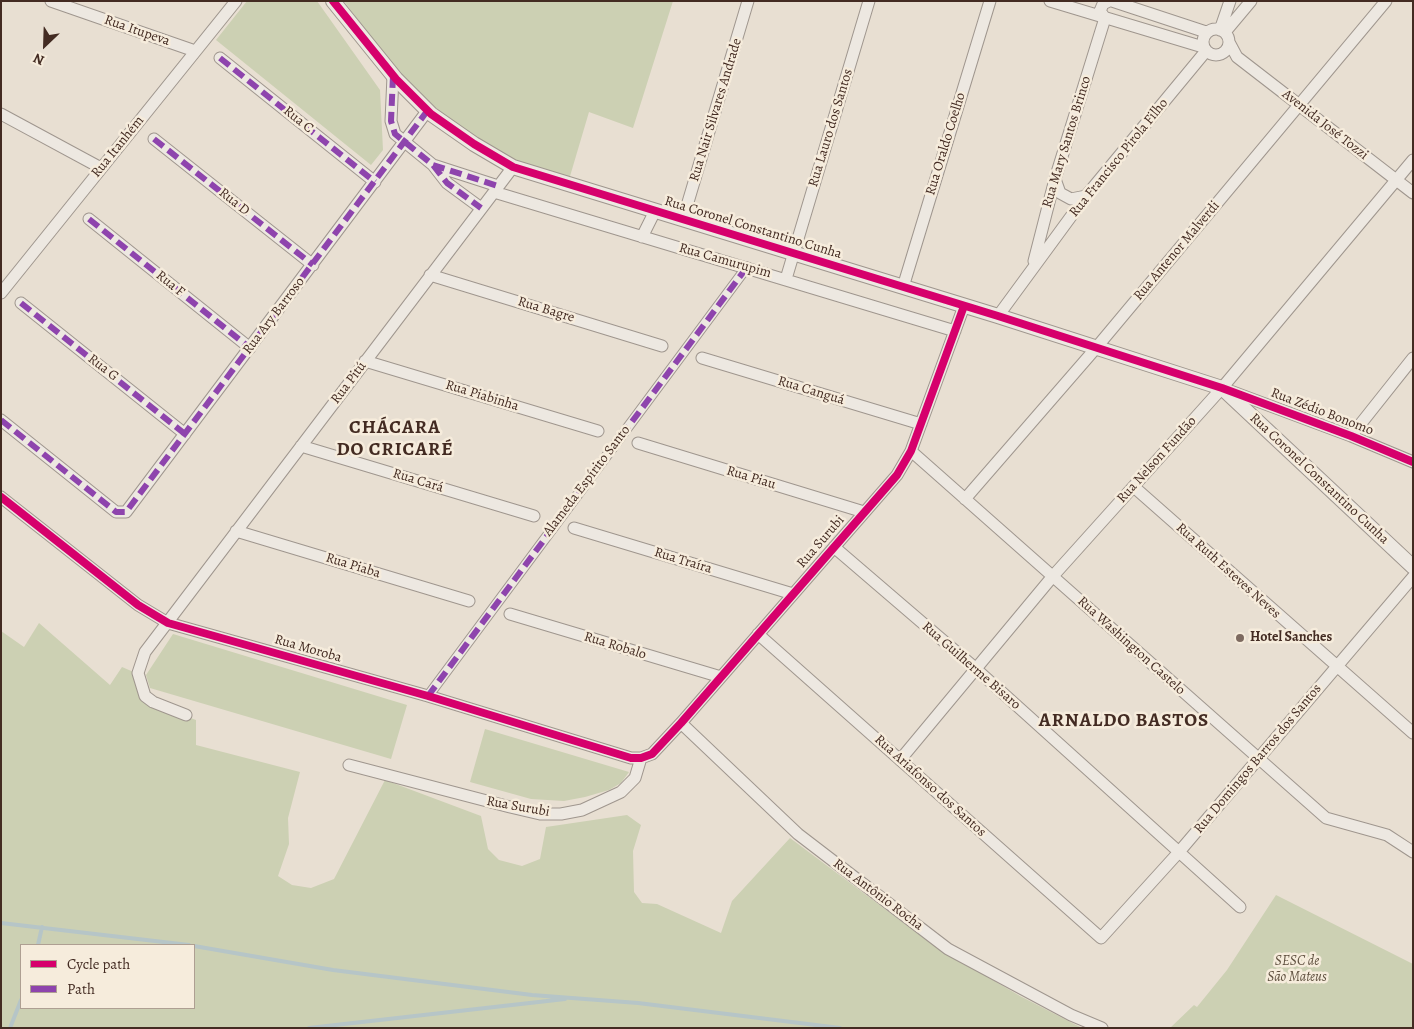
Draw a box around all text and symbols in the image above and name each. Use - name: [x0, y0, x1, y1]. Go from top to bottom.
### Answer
- street label: Rua Itupeva: [102, 12, 172, 50]
- north arrow: [20, 20, 70, 70]
- street label: Rua Nair Silvares Andrade: [686, 36, 746, 184]
- text: N: [30, 48, 47, 70]
- street label: Rua Lauro dos Santos: [805, 67, 857, 189]
- street label: Rua Mary Santos Brinco: [1039, 74, 1095, 210]
- street label: Avenida José Tozzi: [1279, 86, 1371, 164]
- street label: Rua Oraldo Coelho: [922, 91, 970, 197]
- street label: Rua Francisco Pirola Filho: [1066, 95, 1172, 221]
- street label: Rua C: [280, 103, 316, 137]
- street label: Rua Itanhém: [88, 113, 148, 181]
- street label: Rua D: [215, 185, 253, 219]
- street label: Rua Coronel Constantino Cunha: [662, 193, 844, 263]
- street label: Rua Antenor Malverdi: [1130, 198, 1224, 304]
- street label: Rua Camurupim: [677, 240, 773, 282]
- street label: Rua F: [152, 267, 188, 301]
- street label: Rua Ary Barroso: [239, 274, 309, 358]
- street label: Rua Bagre: [516, 293, 576, 327]
- street label: Rua G: [84, 351, 122, 385]
- street label: Rua Pitú: [328, 358, 370, 408]
- street label: Rua Canguá: [776, 373, 846, 409]
- street label: Rua Piabinha: [443, 377, 521, 415]
- street label: Rua Zédio Bonomo: [1268, 385, 1376, 439]
- street label: Rua Coronel Constantino Cunha: [1246, 410, 1392, 548]
- street label: Rua Nelson Fundão: [1114, 413, 1200, 507]
- district label: CHÁCARA DO CRICARÉ: [335, 417, 455, 461]
- street label: Alameda Espírito Santo: [540, 422, 634, 540]
- street label: Rua Piau: [724, 463, 778, 493]
- street label: Rua Cará: [391, 465, 445, 497]
- street label: Rua Surubi: [794, 512, 848, 572]
- street label: Rua Ruth Esteves Neves: [1172, 520, 1284, 622]
- street label: Rua Traíra: [652, 544, 714, 578]
- street label: Rua Piaba: [323, 550, 383, 582]
- street label: Rua Washington Castelo: [1074, 593, 1188, 699]
- street label: Rua Guilherme Bisaro: [918, 619, 1024, 713]
- street label: Rua Robalo: [582, 629, 648, 663]
- place label: Hotel Sanches: [1250, 630, 1332, 646]
- street label: Rua Moroba: [272, 631, 344, 667]
- marker: Hotel Sanches: [1234, 632, 1246, 644]
- street label: Rua Domingos Barros dos Santos: [1191, 681, 1325, 837]
- district label: ARNALDO BASTOS: [1037, 710, 1211, 732]
- street label: Rua Ariafonso dos Santos: [871, 731, 989, 841]
- street label: Rua Surubi: [485, 793, 551, 821]
- street label: Rua Antônio Rocha: [830, 856, 926, 934]
- legend: [20, 944, 195, 1009]
- text: Cycle path: [67, 954, 130, 974]
- park label: SESC de São Mateus: [1267, 954, 1327, 986]
- text: Path: [67, 979, 95, 999]

